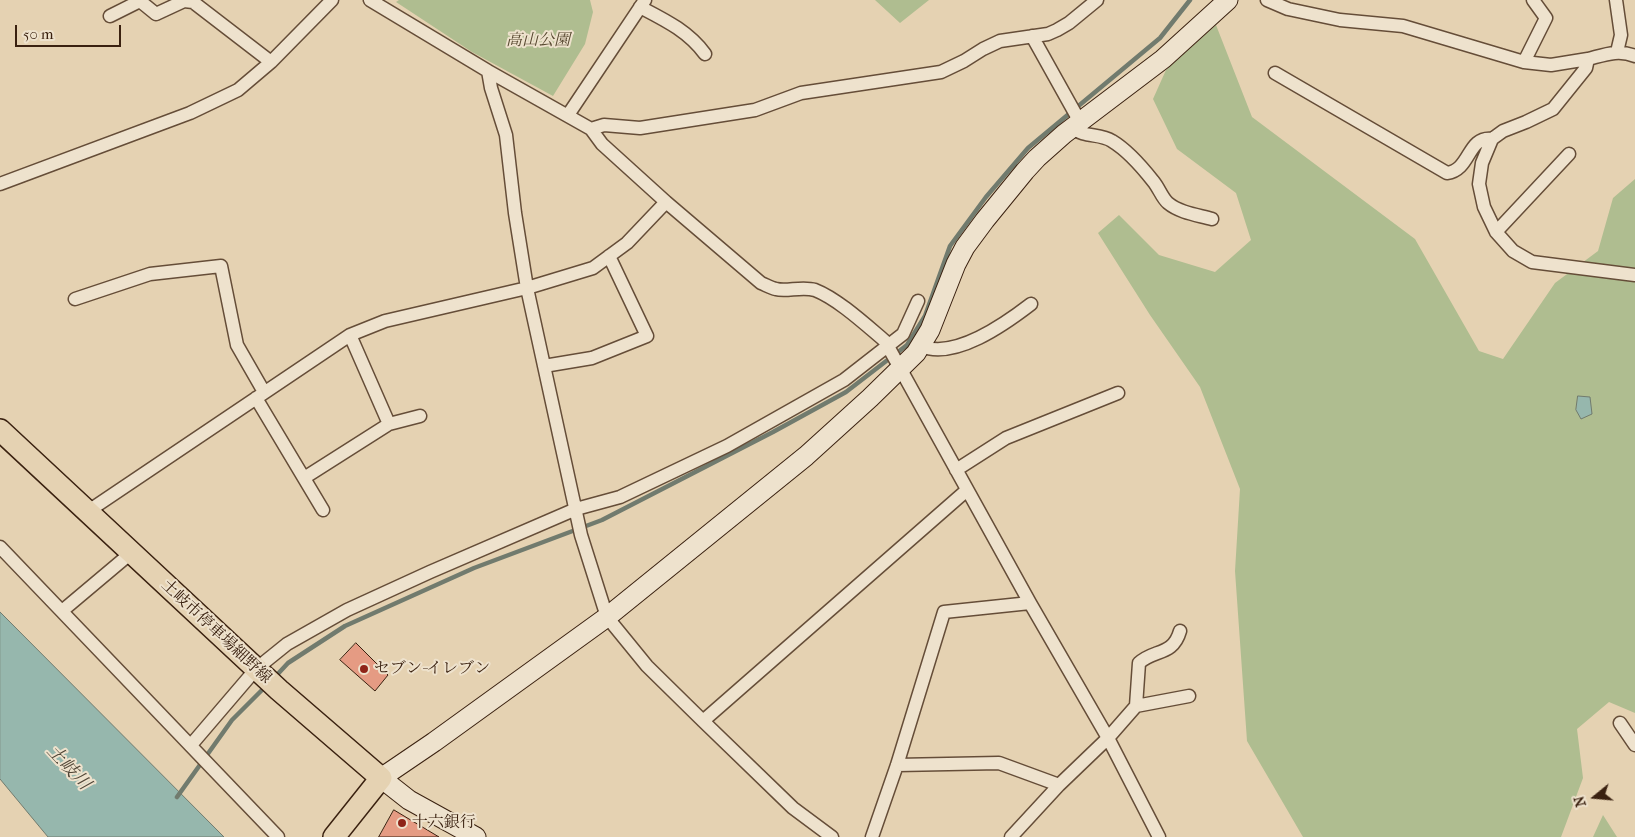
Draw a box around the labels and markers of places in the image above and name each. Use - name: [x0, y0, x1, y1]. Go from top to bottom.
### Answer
- place label: セブン-イレブン: [374, 659, 490, 679]
- marker: セブン-イレブン: [358, 663, 370, 675]
- place label: 十六銀行: [412, 813, 476, 833]
- marker: 十六銀行: [396, 817, 408, 829]

